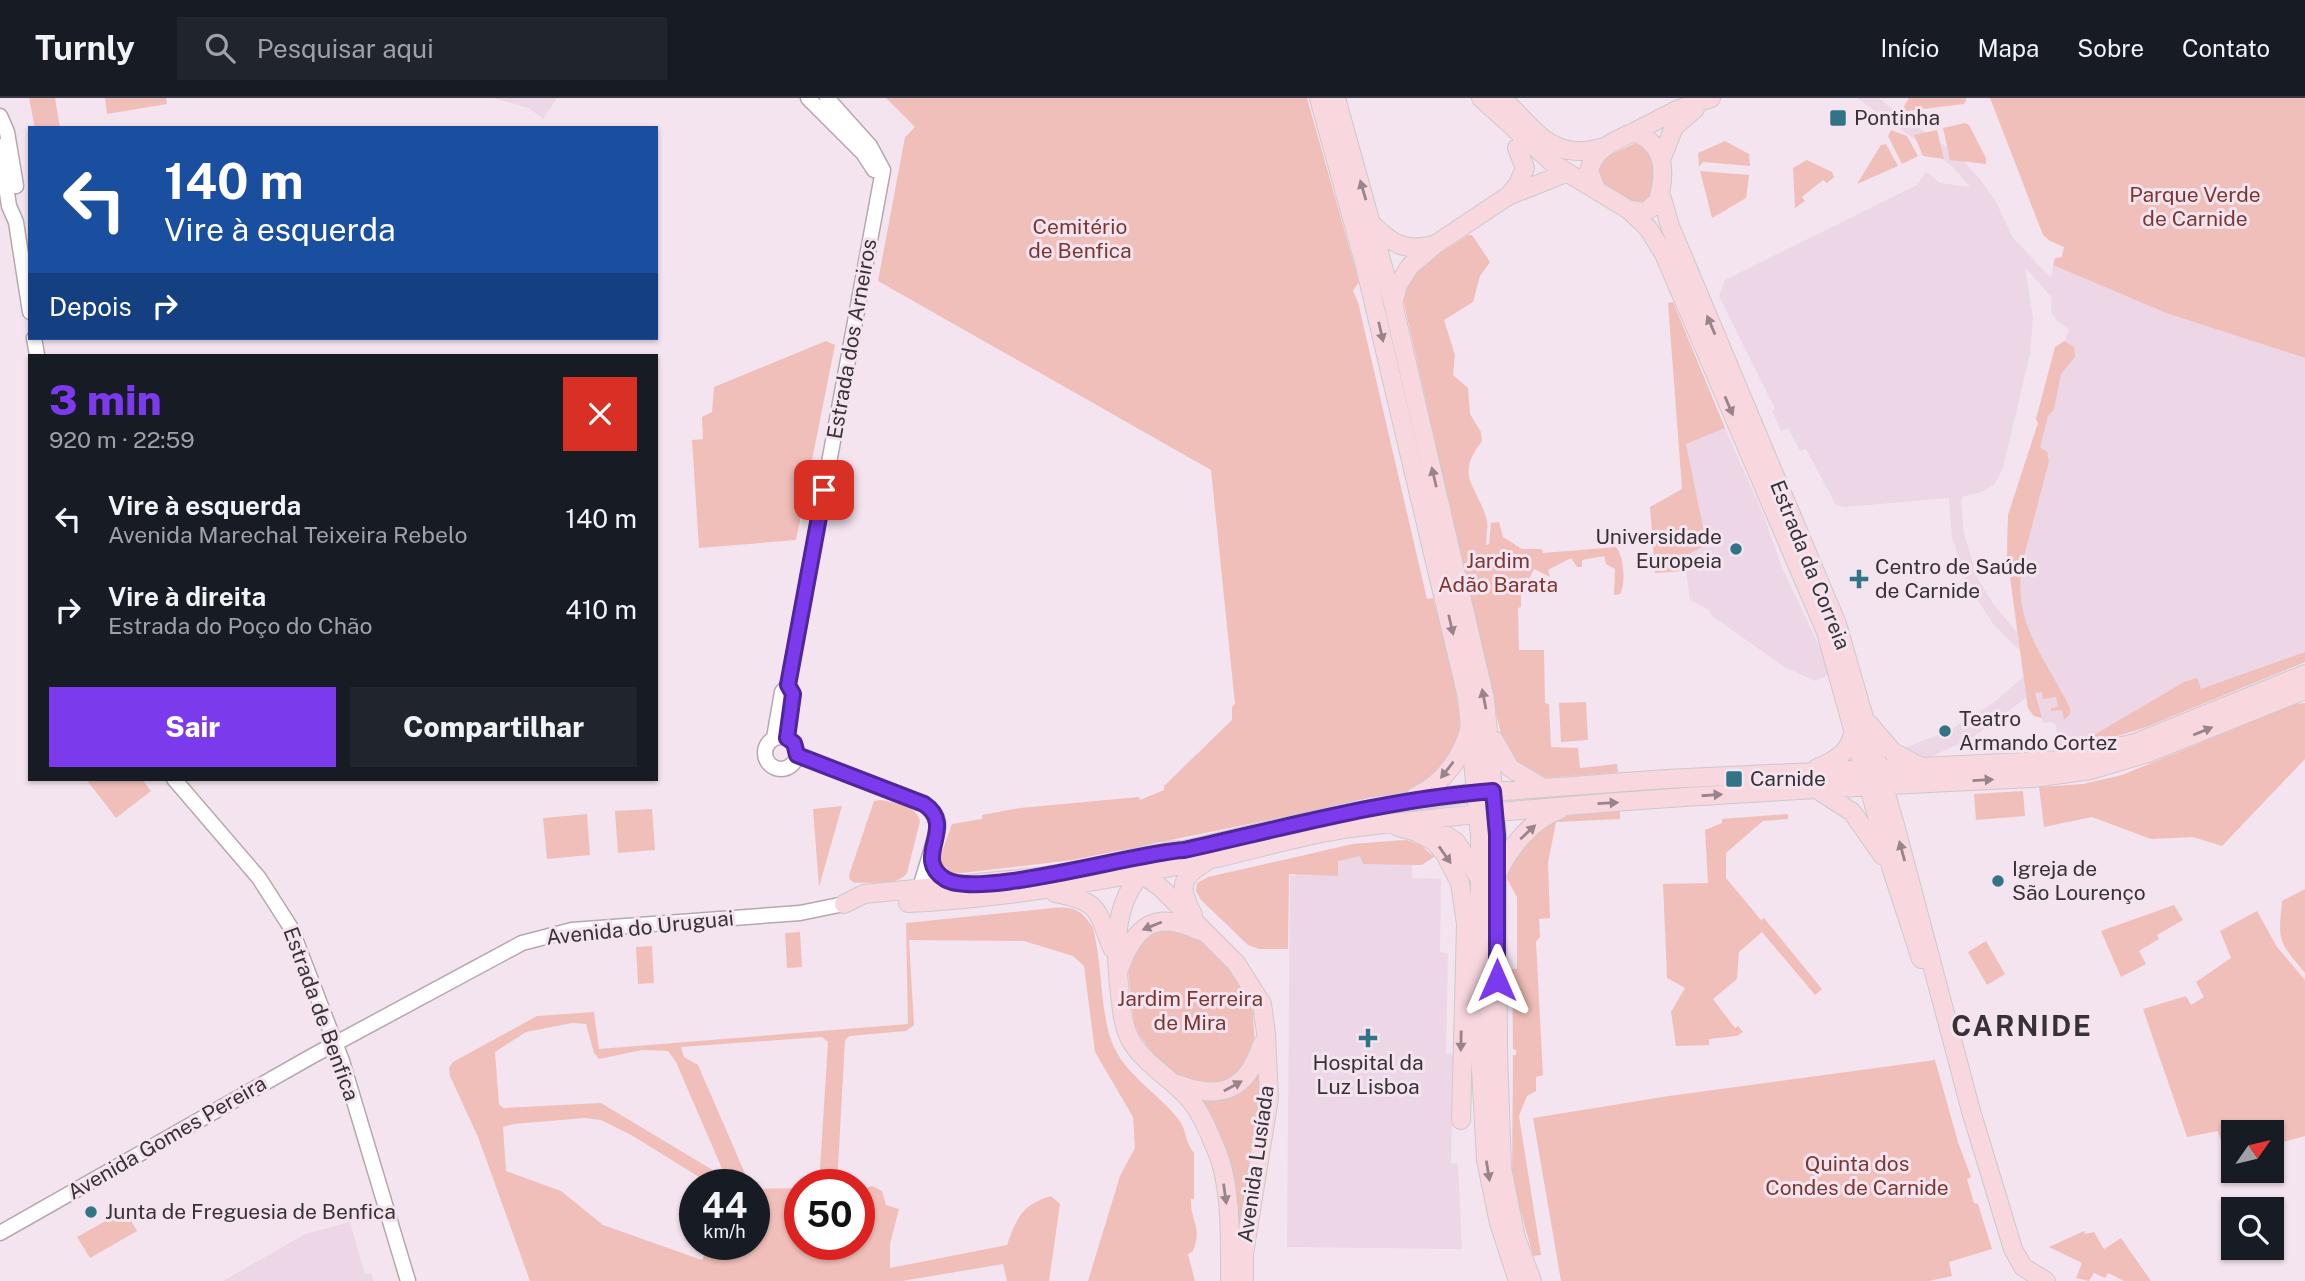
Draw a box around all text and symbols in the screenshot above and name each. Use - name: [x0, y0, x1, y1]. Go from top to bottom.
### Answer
- search box: [177, 17, 667, 80]
- text: Turnly: [35, 29, 135, 67]
- icon: search: [201, 29, 239, 67]
- text: Pesquisar aqui: [257, 33, 434, 64]
- text: Início: [1881, 34, 1939, 62]
- text: Mapa: [1977, 34, 2039, 62]
- text: Sobre: [2077, 34, 2144, 62]
- text: Contato: [2182, 34, 2270, 62]
- place label: Pontinha: [1854, 105, 1940, 130]
- marker: Pontinha: [1828, 108, 1848, 128]
- text: 140 m: [164, 152, 304, 210]
- icon: left: [49, 154, 140, 245]
- one-way arrow: [1357, 179, 1367, 200]
- park label: Parque Verde de Carnide: [2129, 182, 2261, 231]
- text: Vire à esquerda: [164, 211, 396, 248]
- park label: Cemitério de Benfica: [1028, 214, 1132, 263]
- street label: Estrada dos Arneiros: [822, 237, 881, 441]
- icon: right: [146, 287, 184, 325]
- text: Depois: [49, 291, 132, 322]
- one-way arrow: [1705, 315, 1717, 335]
- one-way arrow: [1376, 321, 1387, 343]
- text: 3 min: [49, 375, 162, 424]
- button: close: [563, 377, 637, 451]
- one-way arrow: [1723, 396, 1735, 416]
- text: 920 m · 22:59: [49, 426, 195, 453]
- pin: [794, 460, 854, 520]
- one-way arrow: [1428, 466, 1439, 488]
- icon: arrive: [805, 471, 843, 509]
- street label: Estrada da Correia: [1765, 477, 1856, 653]
- text: Vire à esquerda: [108, 490, 301, 521]
- icon: left: [49, 500, 87, 538]
- text: 140 m: [565, 503, 637, 534]
- text: Avenida Marechal Teixeira Rebelo: [108, 521, 467, 548]
- place label: Universidade Europeia: [1595, 524, 1722, 573]
- marker: Universidade Europeia: [1728, 541, 1744, 557]
- park label: Jardim Adão Barata: [1438, 548, 1558, 597]
- place label: Centro de Saúde de Carnide: [1875, 554, 2037, 603]
- marker: Centro de Saúde de Carnide: [1849, 569, 1869, 589]
- text: Vire à direita: [108, 581, 266, 612]
- icon: right: [49, 591, 87, 629]
- text: 410 m: [565, 594, 637, 625]
- text: Estrada do Poço do Chão: [108, 612, 373, 639]
- one-way arrow: [1446, 614, 1457, 636]
- button: Sair: [49, 687, 336, 767]
- button: Compartilhar: [350, 687, 637, 767]
- one-way arrow: [1479, 688, 1490, 710]
- place label: Teatro Armando Cortez: [1959, 706, 2117, 755]
- marker: Teatro Armando Cortez: [1937, 723, 1953, 739]
- one-way arrow: [2193, 725, 2214, 736]
- one-way arrow: [1440, 761, 1455, 779]
- place label: Carnide: [1750, 766, 1826, 791]
- marker: Carnide: [1724, 769, 1744, 789]
- one-way arrow: [1973, 775, 1995, 786]
- one-way arrow: [1701, 789, 1723, 800]
- one-way arrow: [1597, 797, 1619, 808]
- one-way arrow: [1519, 824, 1536, 840]
- one-way arrow: [1897, 840, 1907, 861]
- one-way arrow: [1438, 846, 1452, 864]
- place label: Igreja de São Lourenço: [2012, 856, 2146, 905]
- marker: Igreja de São Lourenço: [1990, 873, 2006, 889]
- street label: Avenida do Uruguai: [545, 905, 735, 950]
- one-way arrow: [1141, 921, 1162, 932]
- street label: Estrada de Benfica: [278, 923, 365, 1104]
- position arrow: [1460, 943, 1534, 1017]
- park label: Jardim Ferreira de Mira: [1117, 986, 1263, 1035]
- district label: CARNIDE: [1951, 1009, 2093, 1042]
- marker: Hospital da Luz Lisboa: [1358, 1028, 1378, 1048]
- one-way arrow: [1456, 1030, 1467, 1052]
- place label: Hospital da Luz Lisboa: [1312, 1050, 1424, 1099]
- street label: Avenida Gomes Pereira: [63, 1070, 271, 1205]
- one-way arrow: [1223, 1080, 1243, 1092]
- street label: Avenida Lusíada: [1232, 1084, 1279, 1244]
- north arrow: [2221, 1120, 2284, 1183]
- map controls: [2221, 1120, 2284, 1260]
- park label: Quinta dos Condes de Carnide: [1765, 1151, 1949, 1200]
- one-way arrow: [1483, 1160, 1494, 1182]
- speed limit sign: 50: [784, 1169, 875, 1260]
- one-way arrow: [1220, 1183, 1231, 1205]
- text: 44: [702, 1185, 747, 1226]
- button: search: [2221, 1197, 2284, 1260]
- place label: Junta de Freguesia de Benfica: [105, 1199, 396, 1224]
- marker: Junta de Freguesia de Benfica: [83, 1204, 99, 1220]
- text: km/h: [703, 1221, 746, 1242]

